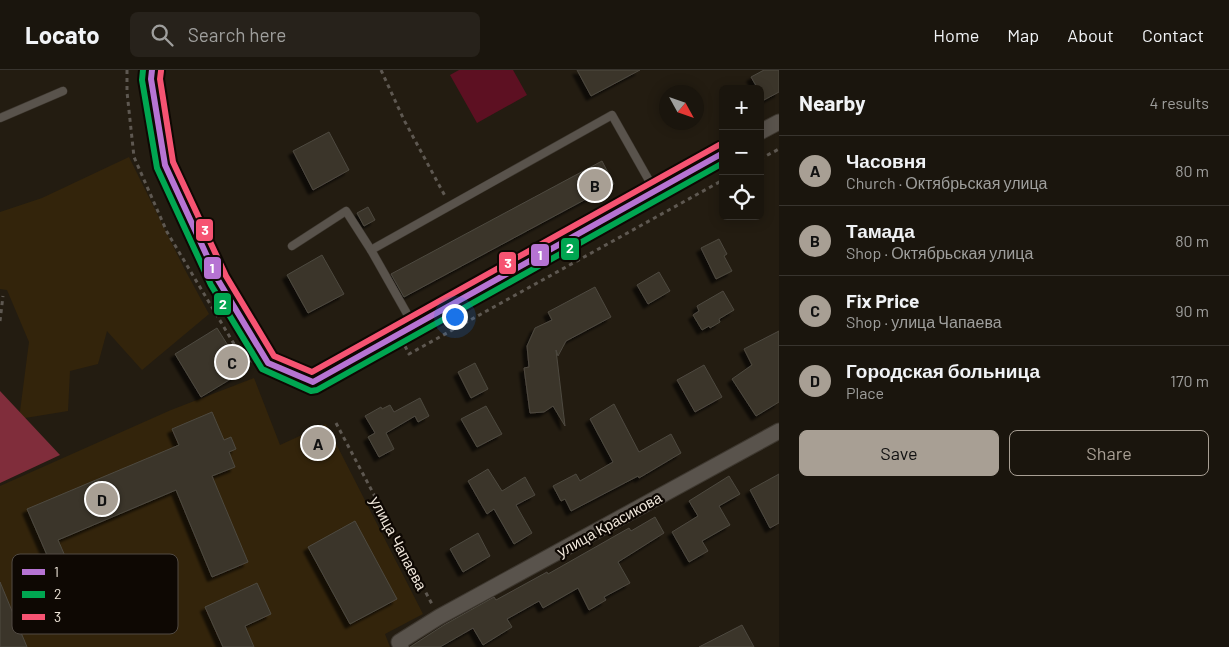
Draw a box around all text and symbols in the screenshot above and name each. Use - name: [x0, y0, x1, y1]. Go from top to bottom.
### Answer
- search box: [130, 12, 480, 57]
- text: Locato: [25, 20, 100, 49]
- icon: search: [148, 21, 176, 49]
- text: Search here: [188, 23, 286, 46]
- text: Home: [933, 24, 979, 46]
- text: Map: [1007, 24, 1039, 46]
- text: About: [1067, 24, 1114, 46]
- text: Contact: [1142, 24, 1204, 46]
- north arrow: [659, 85, 704, 130]
- map controls: [719, 85, 764, 220]
- button: +: [719, 85, 764, 130]
- text: Nearby: [799, 90, 865, 115]
- text: 4 results: [1149, 93, 1209, 112]
- button: −: [719, 130, 764, 175]
- text: Часовня: [846, 149, 926, 172]
- text: A: [810, 161, 820, 180]
- text: 80 m: [1175, 161, 1209, 180]
- pin: B: [579, 166, 611, 204]
- text: Church · Октябрьская улица: [846, 173, 1047, 192]
- button: locate: [719, 175, 764, 220]
- line badge: 3: [195, 218, 214, 242]
- text: Тамада: [846, 219, 915, 242]
- text: 3: [201, 221, 209, 238]
- text: B: [810, 231, 820, 250]
- text: 80 m: [1175, 231, 1209, 250]
- line badge: 2: [560, 237, 580, 261]
- text: 2: [566, 239, 574, 256]
- line badge: 1: [530, 243, 550, 267]
- text: Shop · Октябрьская улица: [846, 243, 1033, 262]
- text: 1: [538, 246, 543, 263]
- line badge: 3: [498, 251, 517, 275]
- text: 3: [504, 254, 512, 271]
- line badge: 1: [203, 256, 222, 280]
- text: 1: [210, 259, 215, 276]
- text: Fix Price: [846, 289, 919, 312]
- line badge: 2: [213, 292, 232, 316]
- text: 2: [219, 295, 227, 312]
- text: C: [810, 301, 820, 320]
- text: 90 m: [1175, 301, 1209, 320]
- your location: [442, 304, 468, 330]
- text: Shop · улица Чапаева: [846, 312, 1002, 331]
- pin: C: [216, 343, 248, 381]
- text: Городская больница: [846, 359, 1040, 382]
- text: D: [810, 371, 820, 390]
- text: 170 m: [1170, 371, 1209, 390]
- text: Place: [846, 383, 884, 402]
- pin: A: [302, 424, 334, 462]
- button: Save: [799, 430, 999, 476]
- button: Share: [1009, 430, 1209, 476]
- pin: D: [86, 480, 118, 518]
- street label: улица Красикова: [554, 488, 665, 560]
- street label: улица Чапаева: [367, 493, 432, 594]
- legend: [12, 554, 178, 634]
- text: 1: [54, 563, 59, 580]
- text: 2: [54, 585, 62, 602]
- text: 3: [54, 608, 61, 625]

